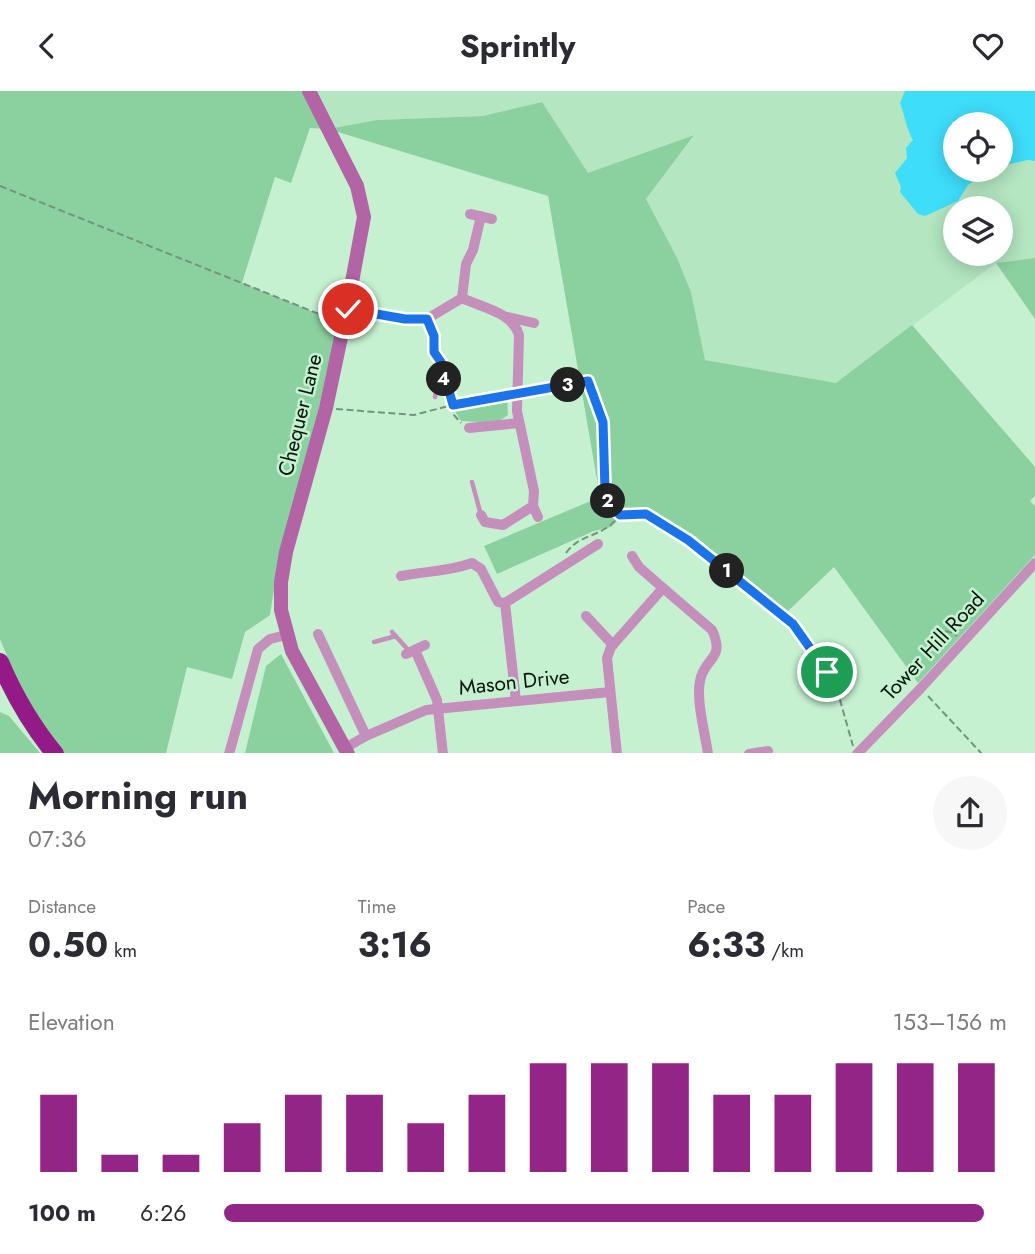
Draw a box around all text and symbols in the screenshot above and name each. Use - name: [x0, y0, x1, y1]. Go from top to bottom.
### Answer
- text: Sprintly: [460, 23, 575, 69]
- icon: back: [28, 27, 66, 65]
- icon: heart: [969, 27, 1007, 65]
- map controls: [943, 112, 1013, 266]
- button: locate: [943, 112, 1013, 182]
- button: layers: [943, 196, 1013, 266]
- pin: [318, 279, 378, 339]
- icon: check: [329, 290, 367, 328]
- street label: Chequer Lane: [270, 351, 330, 479]
- pin: 4: [426, 361, 462, 397]
- text: 4: [437, 365, 450, 392]
- pin: 3: [550, 367, 586, 403]
- text: 3: [562, 371, 573, 398]
- pin: 2: [590, 483, 626, 519]
- text: 2: [601, 487, 614, 514]
- pin: 1: [710, 553, 744, 589]
- text: 1: [722, 557, 731, 584]
- street label: Tower Hill Road: [875, 585, 991, 707]
- pin: [797, 642, 857, 702]
- icon: arrive: [808, 653, 846, 691]
- street label: Mason Drive: [457, 661, 571, 703]
- text: Morning run: [28, 768, 248, 823]
- button: share: [933, 776, 1007, 850]
- text: 07:36: [28, 822, 87, 856]
- text: Distance: [28, 893, 96, 920]
- text: Time: [358, 893, 396, 920]
- text: Pace: [687, 893, 725, 920]
- text: 0.50: [28, 920, 108, 970]
- text: 3:16: [358, 920, 432, 970]
- text: 6:33: [687, 920, 765, 970]
- text: km: [108, 937, 137, 964]
- text: /km: [765, 937, 804, 964]
- text: Elevation: [28, 1005, 115, 1039]
- text: 153–156 m: [893, 1005, 1007, 1039]
- text: 100 m: [28, 1196, 96, 1230]
- text: 6:26: [140, 1196, 186, 1230]

